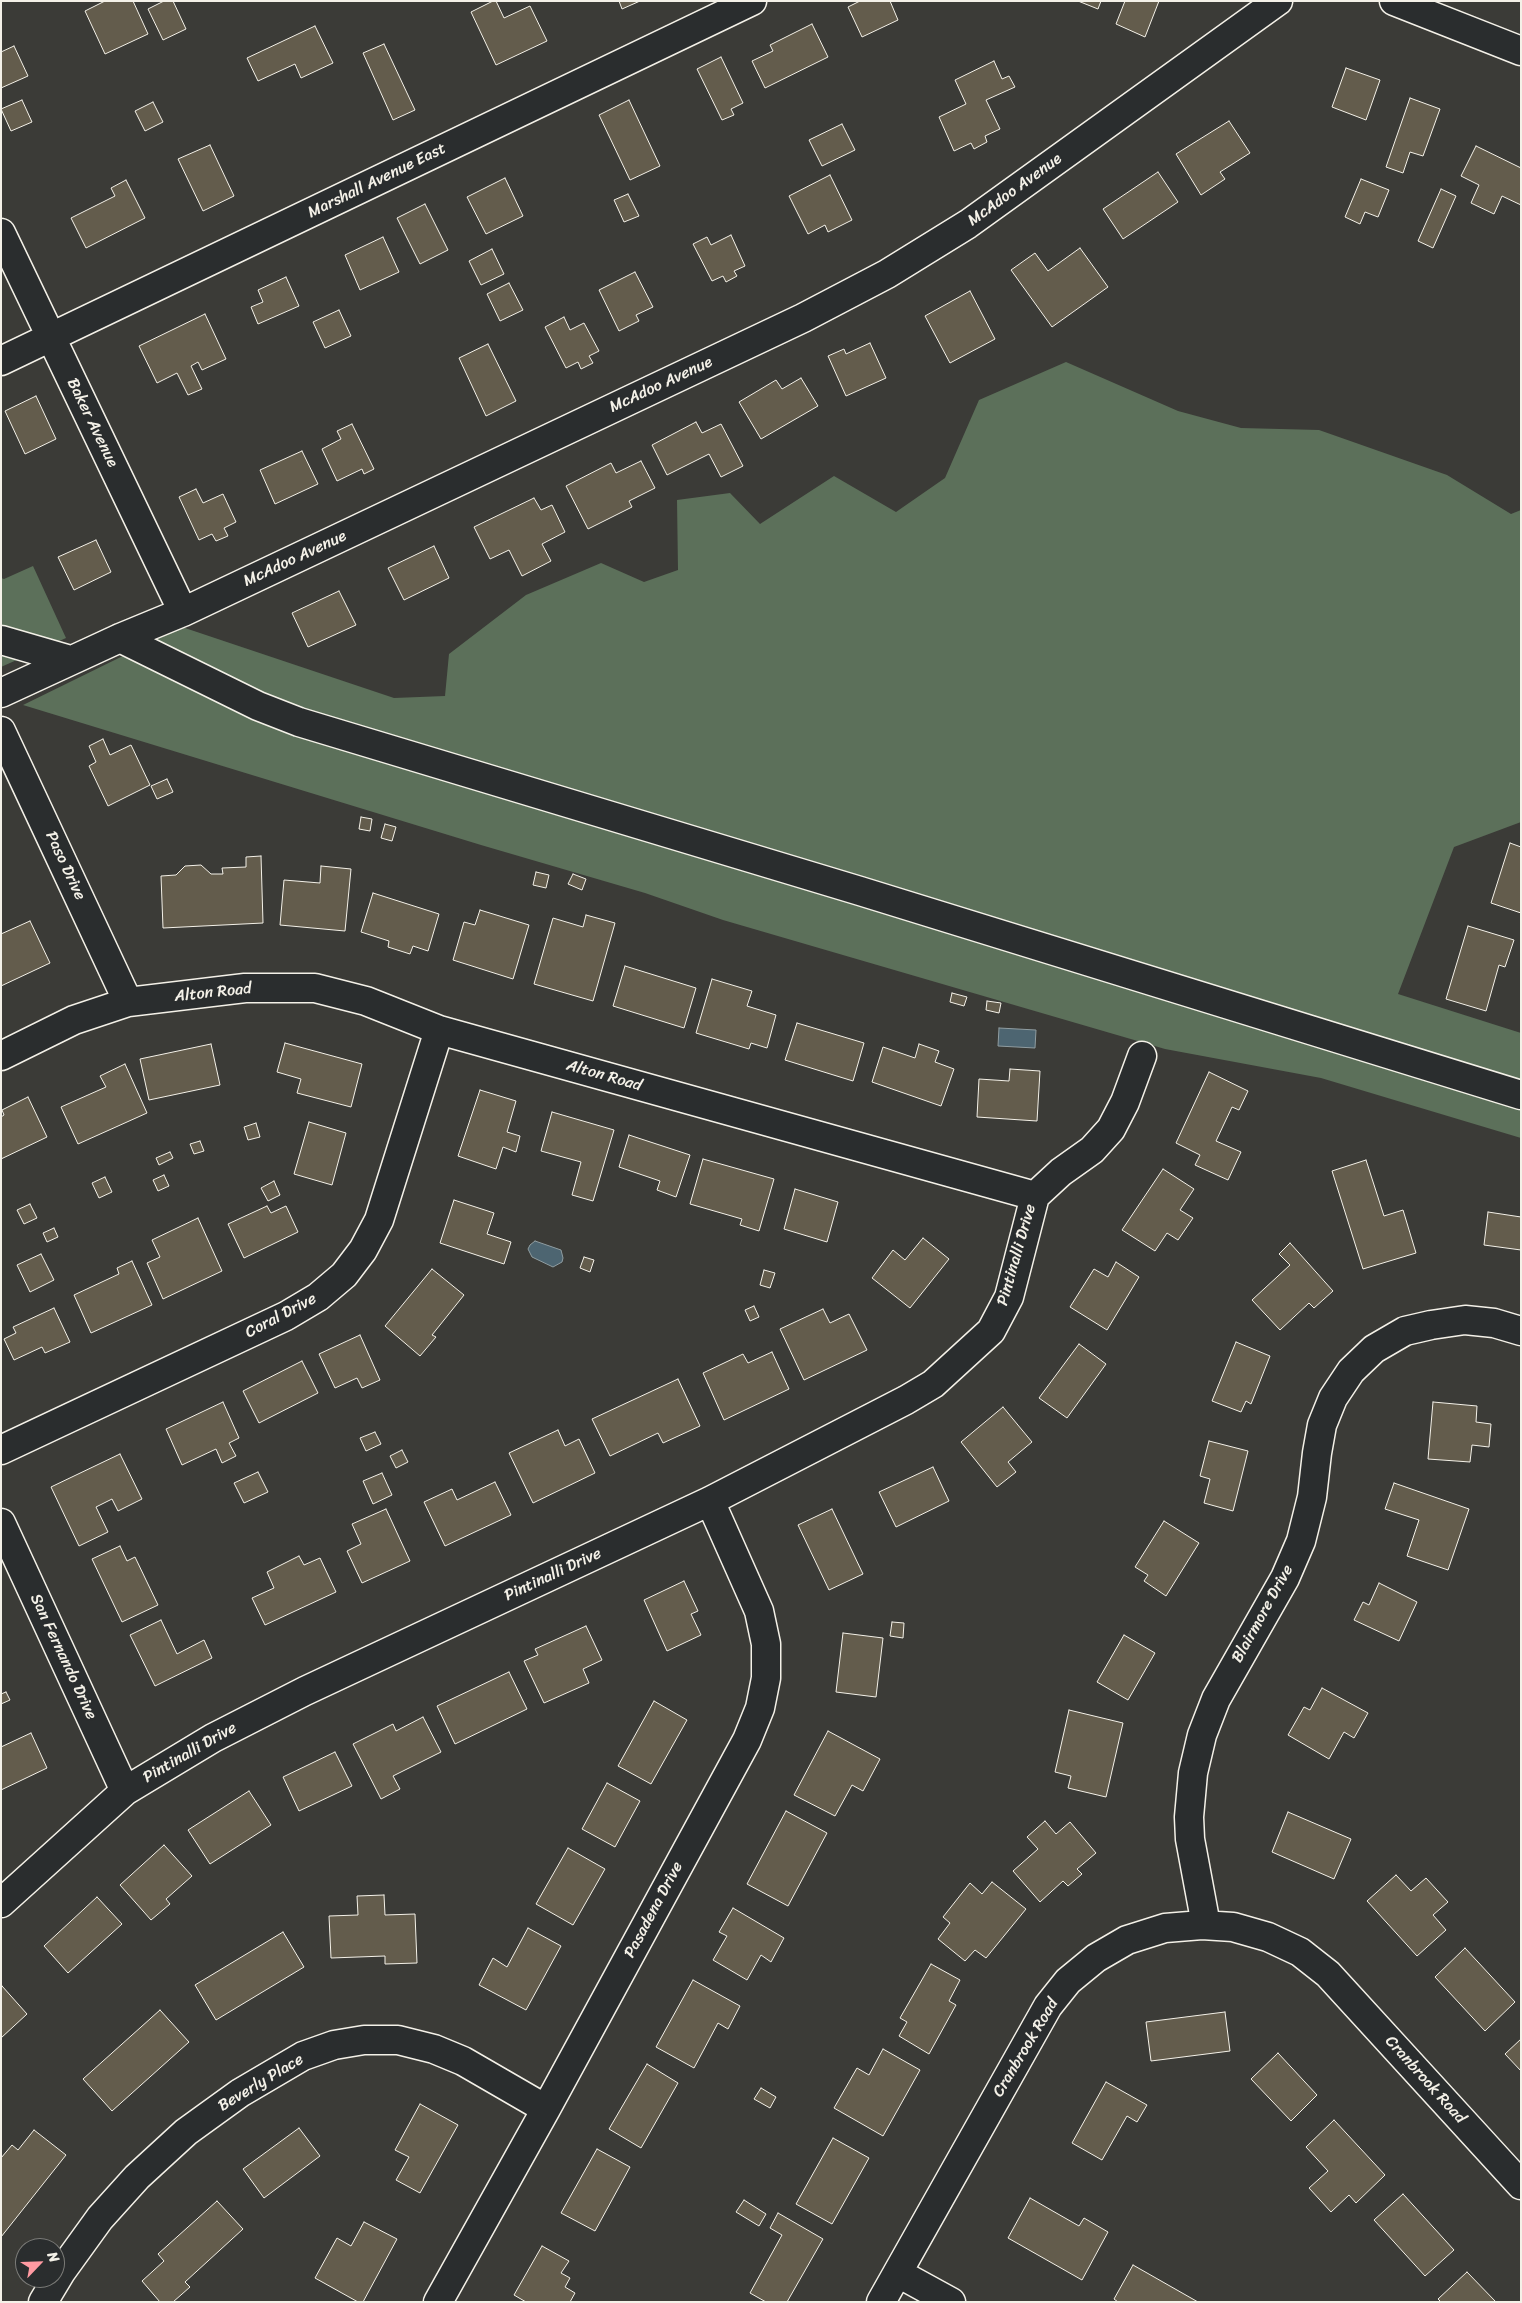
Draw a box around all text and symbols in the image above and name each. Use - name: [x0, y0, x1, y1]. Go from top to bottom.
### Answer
- street label: Marshall Avenue East: [305, 139, 449, 223]
- street label: McAdoo Avenue: [964, 149, 1066, 231]
- street label: McAdoo Avenue: [606, 353, 716, 417]
- street label: Baker Avenue: [62, 375, 122, 471]
- street label: McAdoo Avenue: [240, 527, 350, 591]
- street label: Paso Drive: [41, 829, 89, 903]
- street label: Alton Road: [174, 979, 252, 1007]
- street label: Alton Road: [564, 1056, 644, 1096]
- street label: Pintinalli Drive: [993, 1202, 1041, 1308]
- street label: Coral Drive: [242, 1289, 320, 1343]
- street label: Pintinalli Drive: [501, 1544, 605, 1606]
- street label: Blairmore Drive: [1228, 1562, 1298, 1666]
- street label: San Fernando Drive: [25, 1591, 101, 1723]
- street label: Pintinalli Drive: [140, 1718, 240, 1788]
- street label: Pasadena Drive: [621, 1859, 687, 1961]
- street label: Cranbrook Road: [989, 1995, 1063, 2101]
- street label: Cranbrook Road: [1381, 2032, 1469, 2128]
- street label: Beverly Place: [215, 2050, 307, 2116]
- north arrow: [15, 2238, 65, 2288]
- text: N: [40, 2248, 67, 2267]

